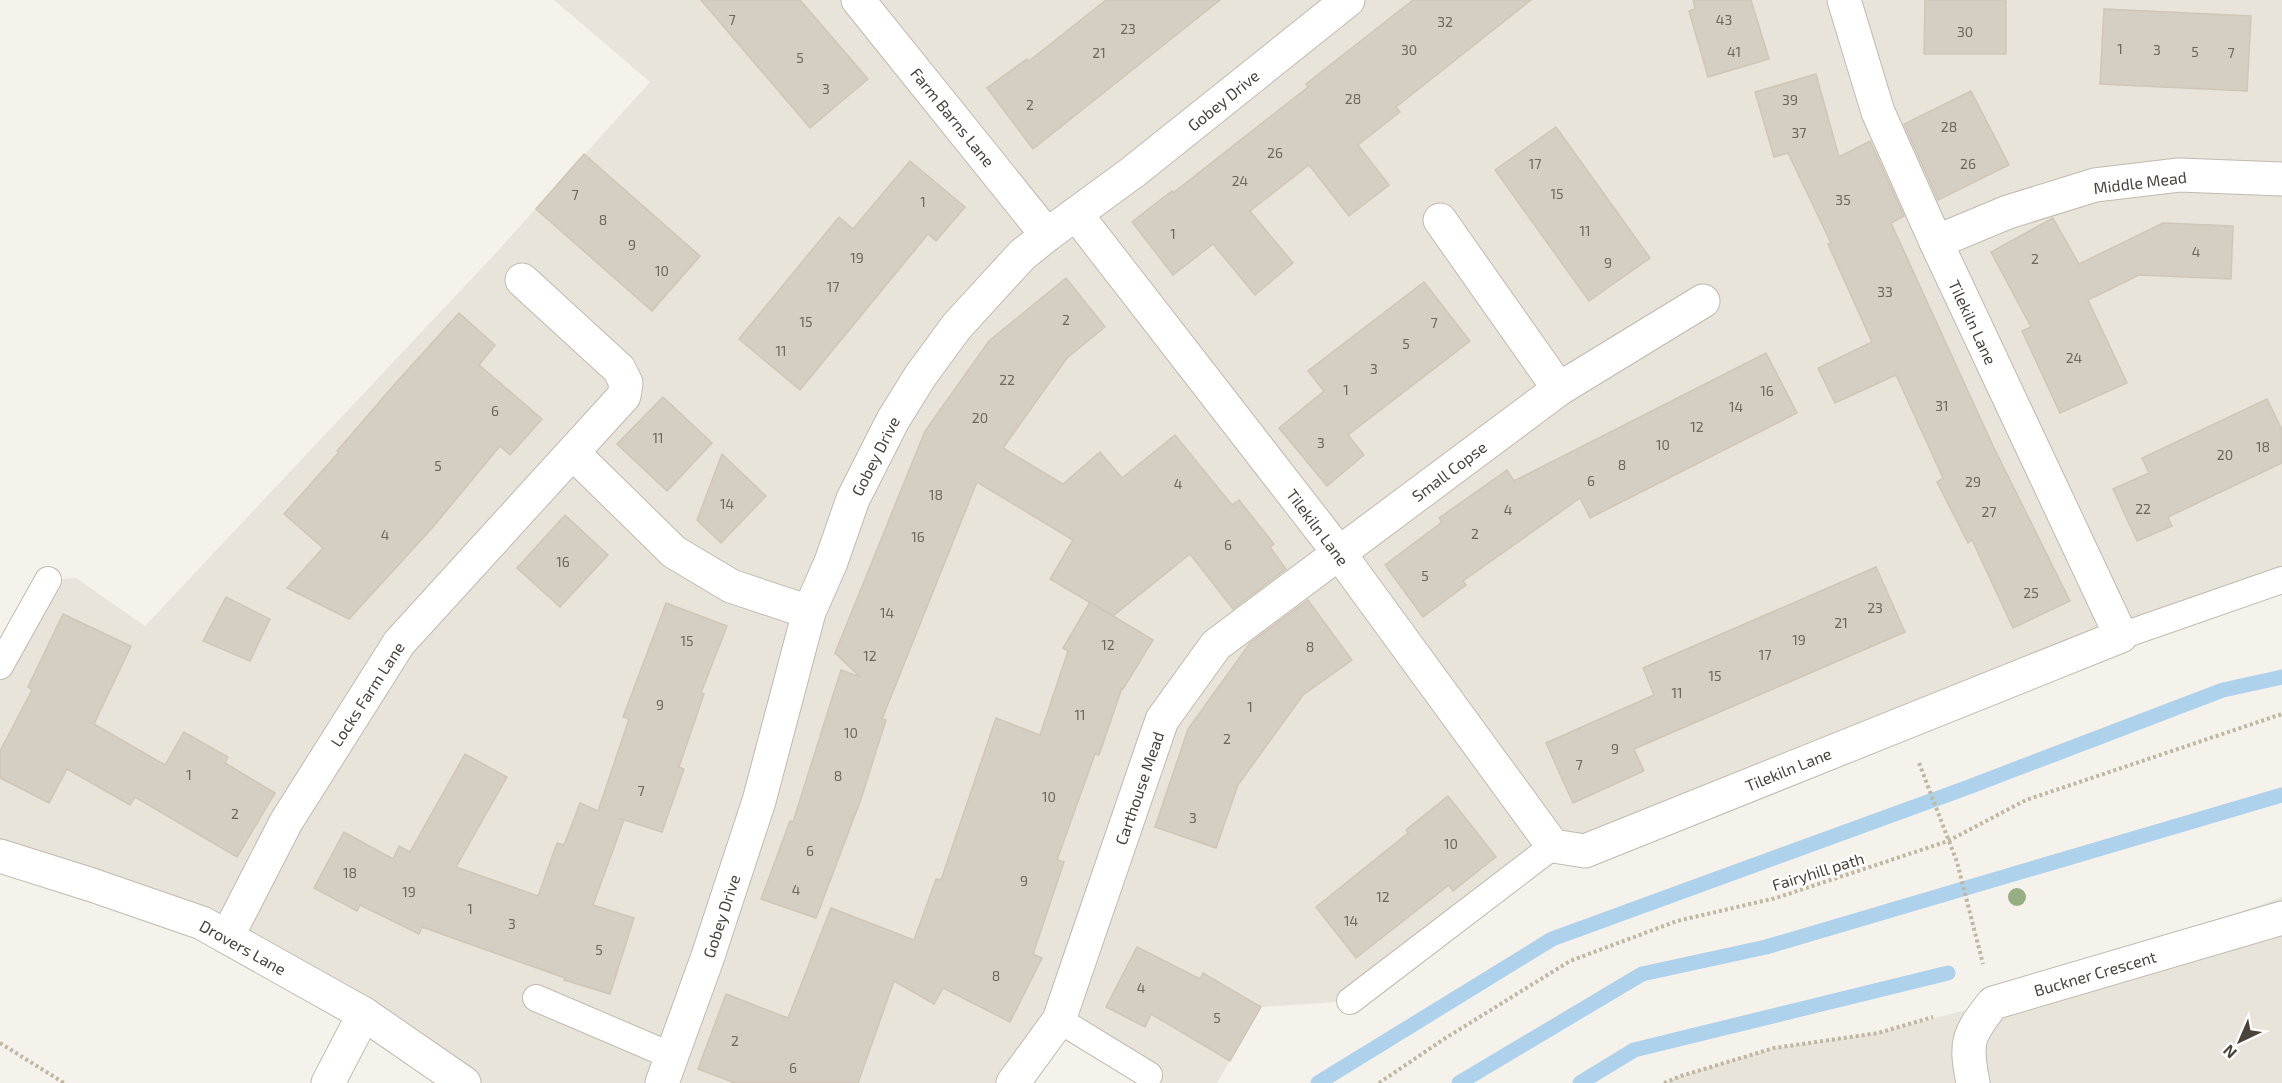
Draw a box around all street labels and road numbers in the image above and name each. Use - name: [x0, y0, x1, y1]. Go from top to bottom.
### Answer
- street label: Farm Barns Lane: [907, 64, 999, 170]
- street label: Gobey Drive: [1183, 65, 1263, 135]
- street label: Middle Mead: [2092, 167, 2188, 197]
- street label: Tilekiln Lane: [1945, 277, 2001, 367]
- street label: Gobey Drive: [847, 413, 903, 499]
- street label: Small Copse: [1408, 437, 1490, 505]
- street label: Tilekiln Lane: [1283, 485, 1353, 569]
- street label: Locks Farm Lane: [326, 638, 408, 750]
- street label: Carthouse Mead: [1111, 729, 1167, 847]
- street label: Tilekiln Lane: [1742, 743, 1834, 795]
- street label: Fairyhill path: [1770, 848, 1866, 894]
- street label: Gobey Drive: [699, 872, 743, 960]
- street label: Drovers Lane: [196, 915, 290, 979]
- street label: Buckner Crescent: [2032, 946, 2158, 1000]

